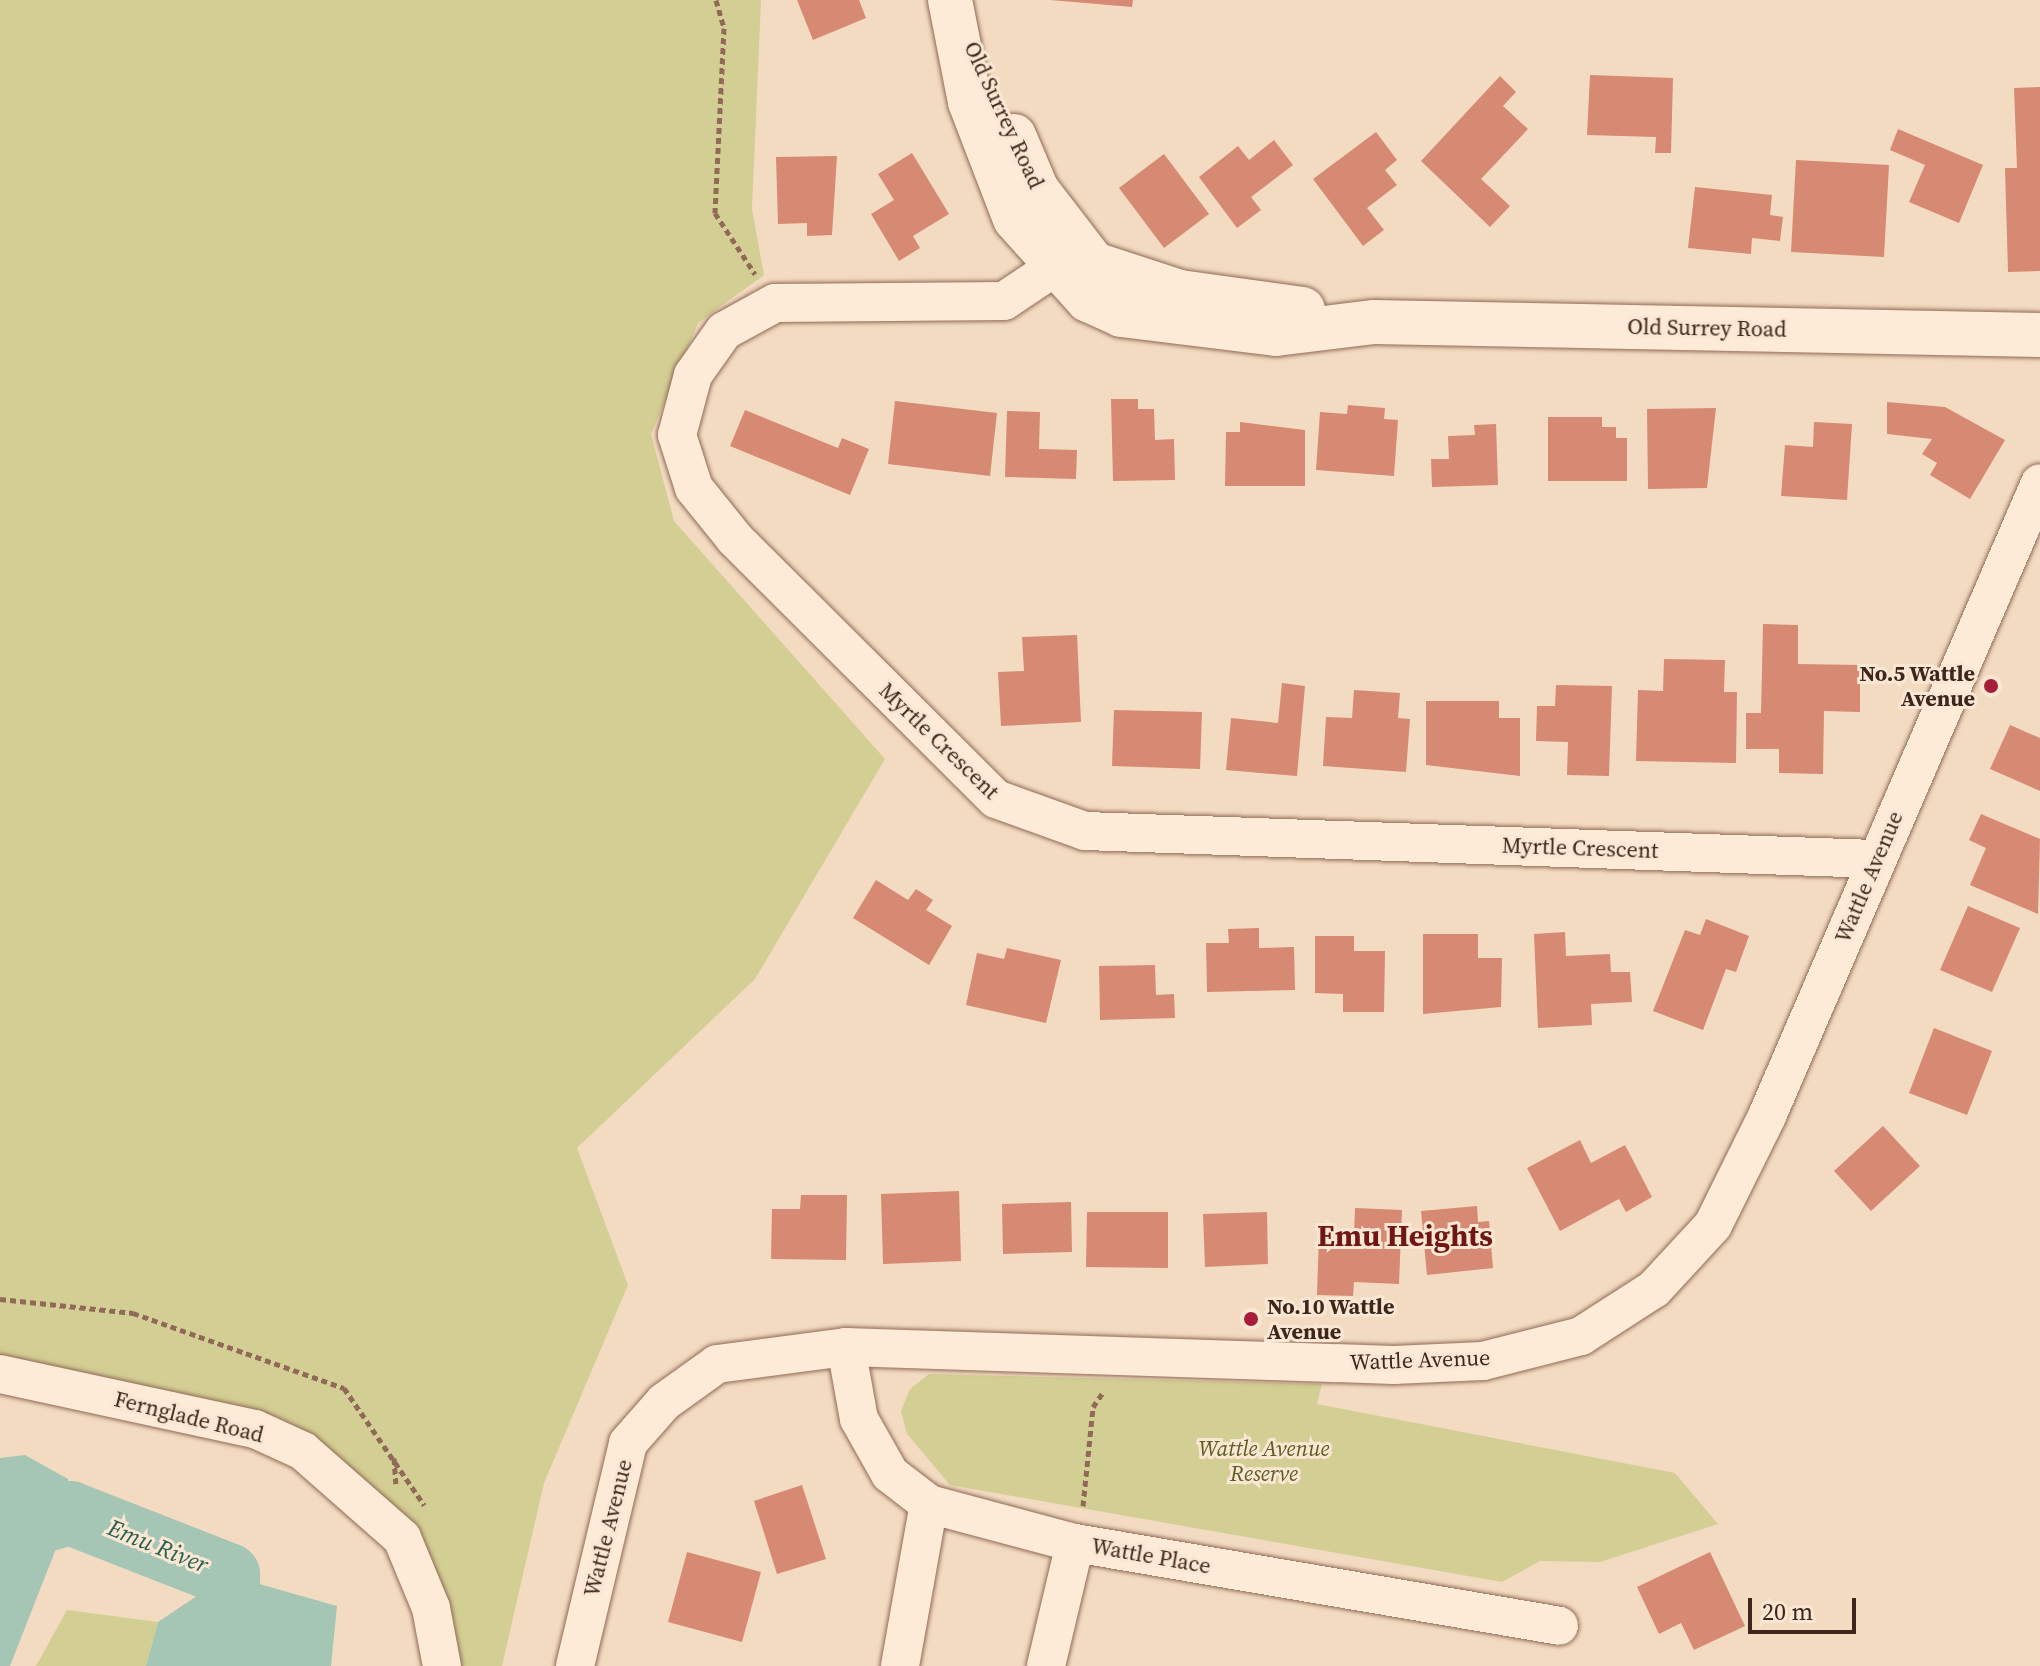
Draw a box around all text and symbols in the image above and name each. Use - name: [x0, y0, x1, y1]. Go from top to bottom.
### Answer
- street label: Old Surrey Road: [958, 37, 1050, 193]
- street label: Old Surrey Road: [1627, 313, 1787, 343]
- place label: No.5 Wattle Avenue: [1859, 660, 1975, 712]
- street label: Myrtle Crescent: [874, 677, 1004, 805]
- marker: No.5 Wattle Avenue: [1982, 677, 2000, 695]
- street label: Wattle Avenue: [1829, 807, 1909, 947]
- street label: Myrtle Crescent: [1501, 832, 1659, 864]
- district label: Emu Heights: [1317, 1218, 1493, 1254]
- place label: No.10 Wattle Avenue: [1267, 1293, 1395, 1344]
- marker: No.10 Wattle Avenue: [1242, 1310, 1260, 1328]
- street label: Wattle Avenue: [1349, 1344, 1491, 1376]
- street label: Fernglade Road: [112, 1386, 266, 1448]
- park label: Wattle Avenue Reserve: [1199, 1435, 1329, 1486]
- street label: Wattle Avenue: [578, 1457, 638, 1599]
- water label: Emu River: [104, 1513, 212, 1579]
- street label: Wattle Place: [1089, 1533, 1213, 1579]
- scale bar: [1752, 1582, 1860, 1632]
- text: 20 m: [1762, 1595, 1813, 1628]

